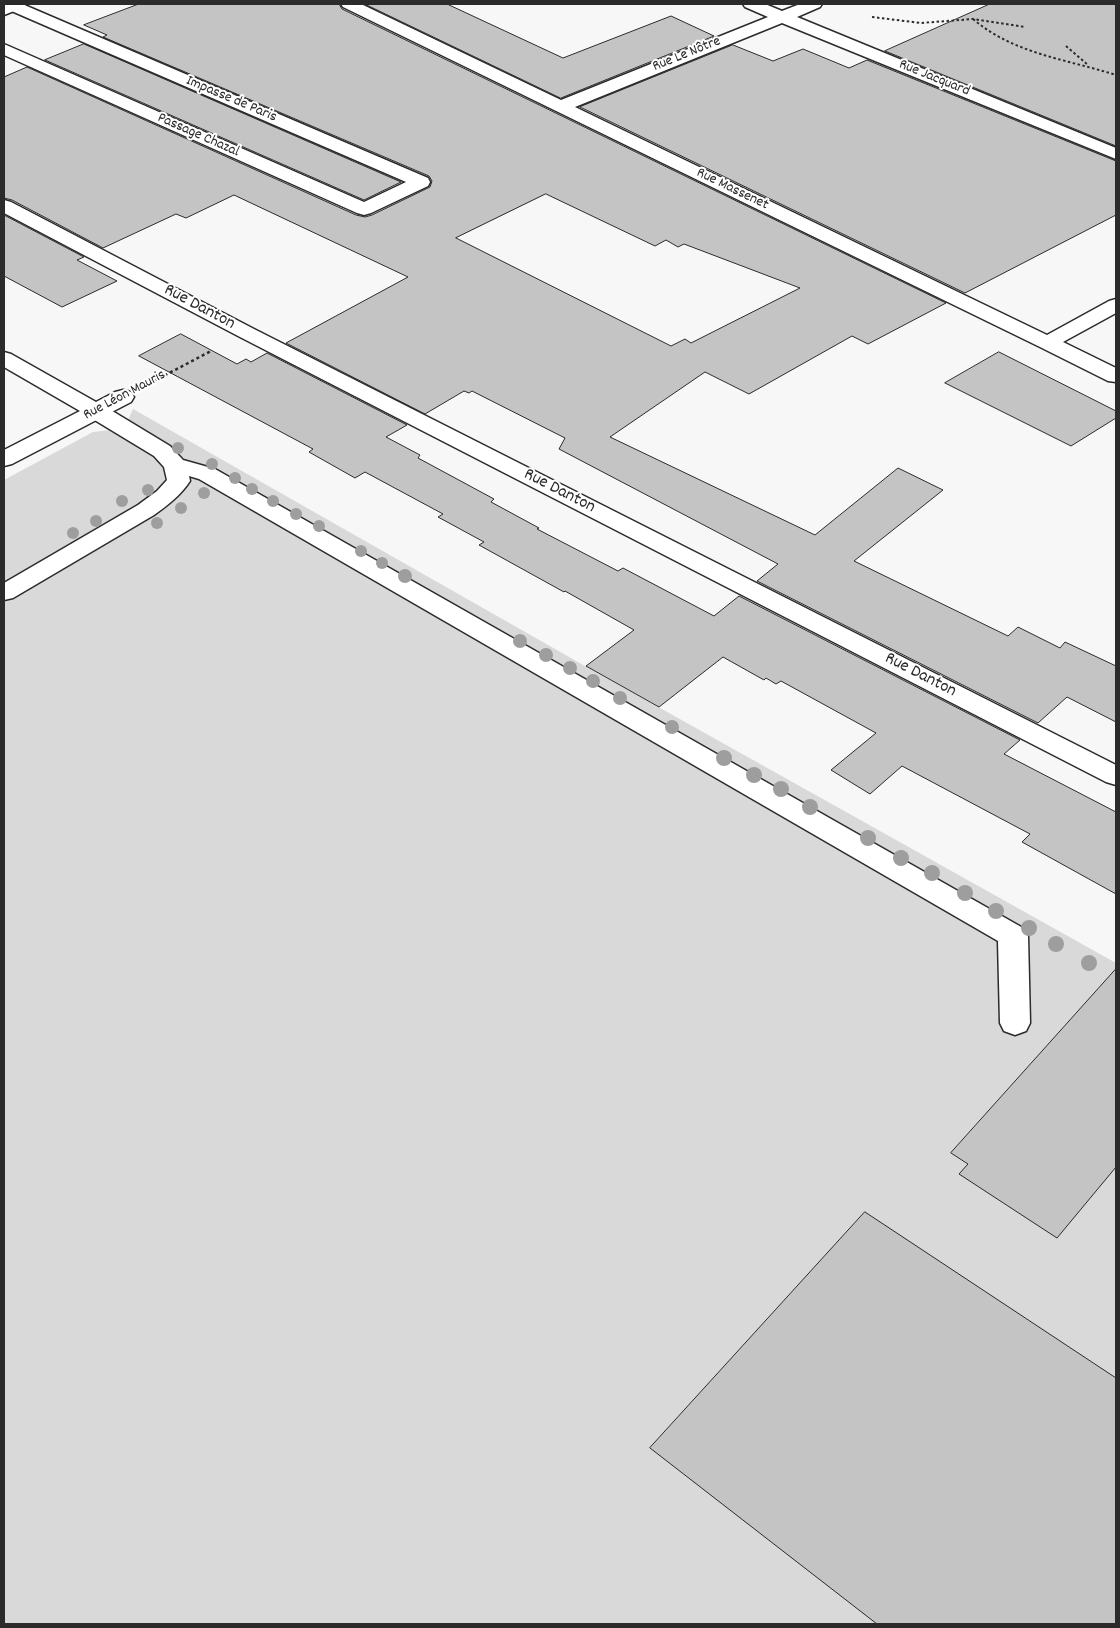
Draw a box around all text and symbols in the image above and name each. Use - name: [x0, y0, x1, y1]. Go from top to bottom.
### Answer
- street label: Rue Le Nôtre: [650, 33, 724, 77]
- street label: Rue Jacquard: [896, 57, 972, 101]
- street label: Impasse de Paris: [183, 73, 279, 127]
- street label: Passage Chazal: [154, 110, 242, 162]
- street label: Rue Massenet: [693, 165, 771, 215]
- street label: Rue Danton: [160, 280, 238, 336]
- street label: Rue Léon Mauris: [81, 367, 169, 425]
- street label: Rue Danton: [520, 465, 598, 519]
- street label: Rue Danton: [881, 649, 959, 703]

